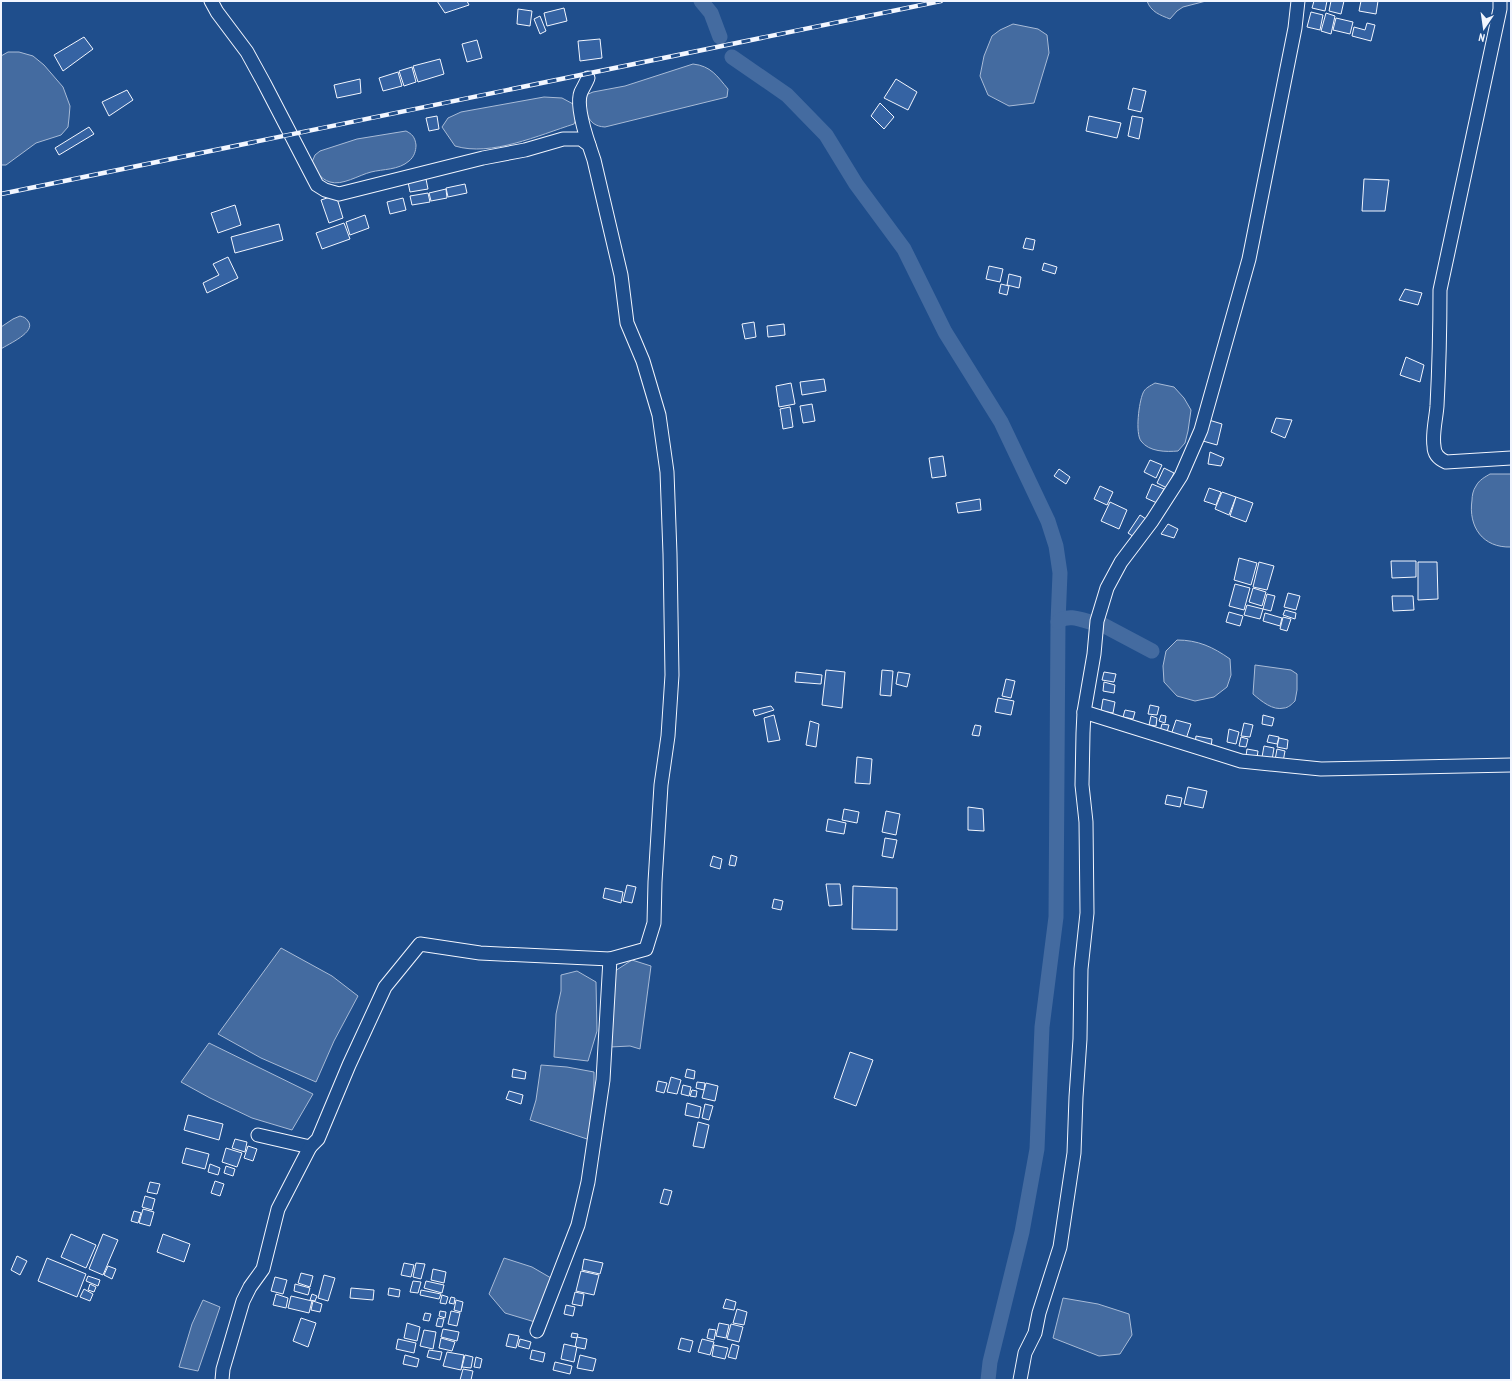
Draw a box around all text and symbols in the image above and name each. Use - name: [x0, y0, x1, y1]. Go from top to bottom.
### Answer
- north arrow: [1464, 8, 1504, 48]
- text: N: [1477, 30, 1486, 45]

